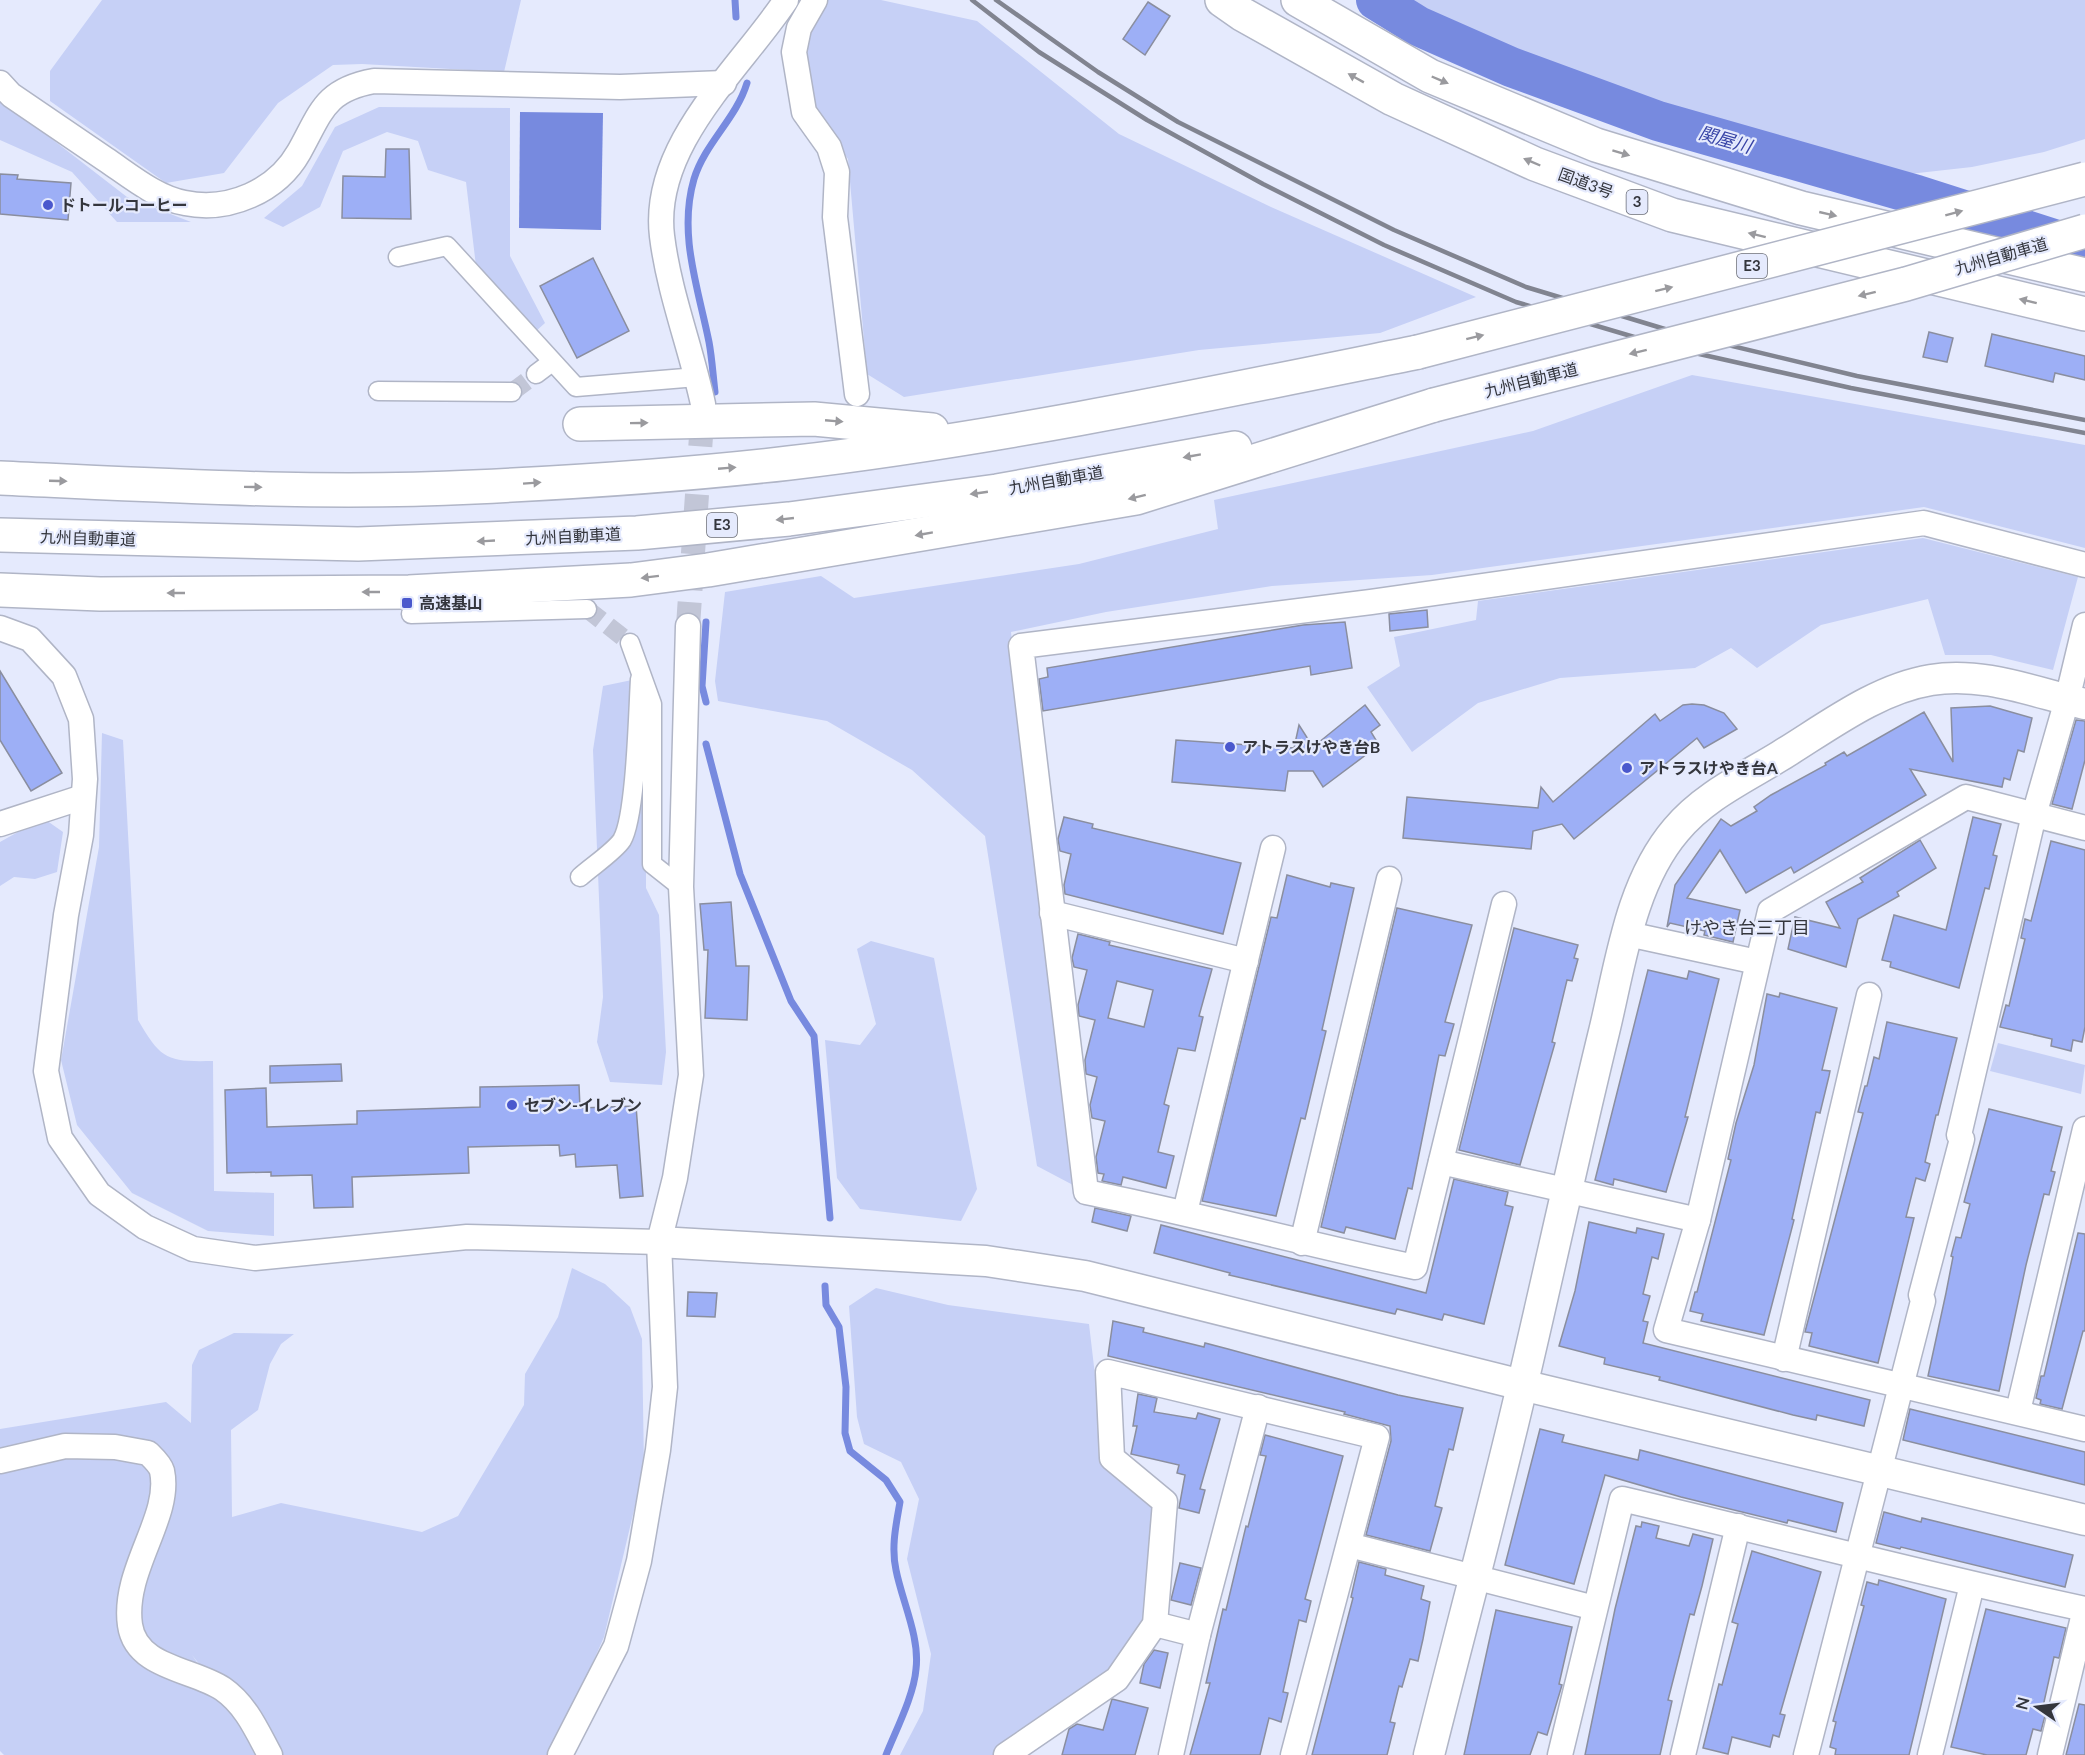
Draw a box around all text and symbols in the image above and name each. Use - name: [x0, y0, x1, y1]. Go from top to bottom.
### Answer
- one-way arrow: [1347, 73, 1364, 83]
- one-way arrow: [1432, 75, 1450, 85]
- water label: 関屋川: [1696, 121, 1756, 158]
- one-way arrow: [1612, 149, 1630, 158]
- one-way arrow: [1523, 158, 1540, 167]
- street label: 国道3号: [1556, 164, 1616, 201]
- road number: 3: [1626, 190, 1648, 214]
- place label: ドトールコーヒー: [60, 195, 188, 214]
- marker: ドトールコーヒー: [41, 198, 55, 212]
- one-way arrow: [1945, 208, 1964, 218]
- one-way arrow: [1819, 210, 1838, 219]
- one-way arrow: [1748, 230, 1766, 240]
- street label: 九州自動車道: [1952, 233, 2050, 278]
- road number: E3: [1737, 254, 1767, 278]
- one-way arrow: [1655, 283, 1673, 293]
- one-way arrow: [1858, 289, 1877, 299]
- one-way arrow: [2019, 295, 2037, 305]
- one-way arrow: [1466, 332, 1484, 341]
- one-way arrow: [1629, 348, 1647, 358]
- street label: 九州自動車道: [1482, 359, 1580, 400]
- one-way arrow: [824, 416, 843, 426]
- one-way arrow: [629, 418, 648, 428]
- one-way arrow: [1182, 452, 1201, 461]
- street label: 九州自動車道: [1007, 462, 1105, 497]
- one-way arrow: [717, 463, 736, 473]
- one-way arrow: [49, 476, 68, 485]
- one-way arrow: [523, 479, 542, 488]
- one-way arrow: [244, 482, 263, 492]
- one-way arrow: [969, 488, 988, 498]
- one-way arrow: [1128, 493, 1146, 502]
- road number: E3: [707, 513, 737, 537]
- one-way arrow: [776, 514, 795, 524]
- street label: 九州自動車道: [525, 524, 621, 548]
- street label: 九州自動車道: [40, 526, 136, 549]
- one-way arrow: [915, 529, 934, 538]
- one-way arrow: [477, 536, 496, 545]
- one-way arrow: [640, 573, 659, 582]
- one-way arrow: [362, 587, 381, 597]
- one-way arrow: [167, 588, 186, 598]
- place label: 高速基山: [419, 593, 483, 612]
- marker: 高速基山: [400, 596, 414, 610]
- place label: アトラスけやき台B: [1242, 737, 1380, 756]
- marker: アトラスけやき台B: [1223, 740, 1237, 754]
- place label: アトラスけやき台A: [1639, 758, 1779, 777]
- marker: アトラスけやき台A: [1620, 761, 1634, 775]
- district label: けやき台三丁目: [1684, 916, 1810, 938]
- place label: セブン-イレブン: [524, 1095, 642, 1114]
- marker: セブン-イレブン: [505, 1098, 519, 1112]
- north arrow: [2007, 1677, 2067, 1737]
- text: N: [2011, 1695, 2033, 1712]

